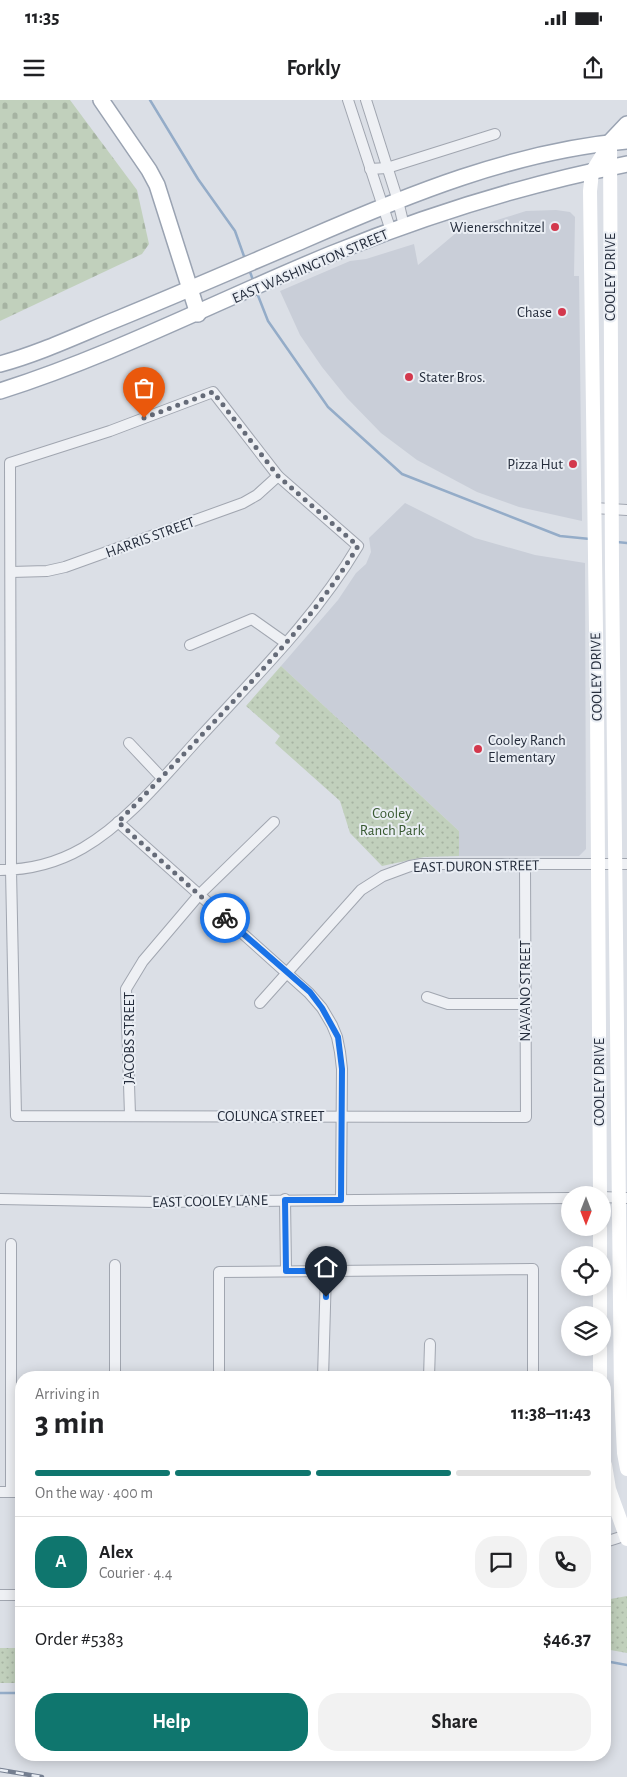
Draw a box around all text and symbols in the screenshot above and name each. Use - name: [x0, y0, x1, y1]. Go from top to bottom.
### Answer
- text: 11:35: [25, 8, 59, 27]
- icon: menu: [20, 54, 48, 82]
- icon: share: [579, 54, 607, 82]
- text: Forkly: [286, 57, 341, 79]
- place label: Wienerschnitzel: [450, 220, 545, 235]
- marker: Wienerschnitzel: [549, 221, 561, 233]
- street label: EAST WASHINGTON STREET: [230, 226, 391, 306]
- street label: COOLEY DRIVE: [603, 233, 618, 321]
- place label: Chase: [517, 305, 552, 320]
- marker: Chase: [556, 306, 568, 318]
- pin: [123, 367, 165, 418]
- place label: Stater Bros.: [419, 370, 485, 385]
- marker: Stater Bros.: [403, 371, 415, 383]
- icon: bag: [130, 374, 158, 402]
- place label: Pizza Hut: [507, 457, 563, 472]
- marker: Pizza Hut: [567, 458, 579, 470]
- street label: HARRIS STREET: [104, 514, 197, 561]
- street label: COOLEY DRIVE: [588, 633, 605, 721]
- place label: Cooley Ranch Elementary: [488, 733, 566, 765]
- marker: Cooley Ranch Elementary: [472, 743, 484, 755]
- park label: Cooley Ranch Park: [360, 806, 424, 838]
- street label: EAST DURON STREET: [413, 858, 540, 875]
- courier: [200, 893, 250, 943]
- icon: bike: [211, 904, 239, 932]
- street label: NAVANO STREET: [518, 940, 533, 1042]
- street label: JACOBS STREET: [122, 991, 137, 1084]
- street label: COOLEY DRIVE: [592, 1038, 607, 1126]
- street label: COLUNGA STREET: [217, 1109, 325, 1124]
- north arrow: [561, 1186, 611, 1236]
- map controls: [561, 1186, 611, 1356]
- street label: EAST COOLEY LANE: [152, 1193, 268, 1210]
- pin: [305, 1246, 347, 1297]
- button: locate: [561, 1246, 611, 1296]
- icon: home: [312, 1253, 340, 1281]
- button: layers: [561, 1306, 611, 1356]
- text: Arriving in: [35, 1386, 100, 1402]
- text: 11:38–11:43: [511, 1404, 591, 1423]
- text: 3 min: [35, 1407, 105, 1439]
- text: On the way · 400 m: [35, 1485, 153, 1501]
- button: chat: [475, 1536, 527, 1588]
- button: phone: [539, 1536, 591, 1588]
- text: Alex: [99, 1543, 133, 1562]
- text: A: [55, 1552, 67, 1571]
- text: Courier · 4.4: [99, 1565, 172, 1581]
- text: Order #5383: [35, 1630, 123, 1649]
- text: $46.37: [543, 1630, 591, 1649]
- button: Help: [35, 1693, 308, 1751]
- button: Share: [318, 1693, 591, 1751]

